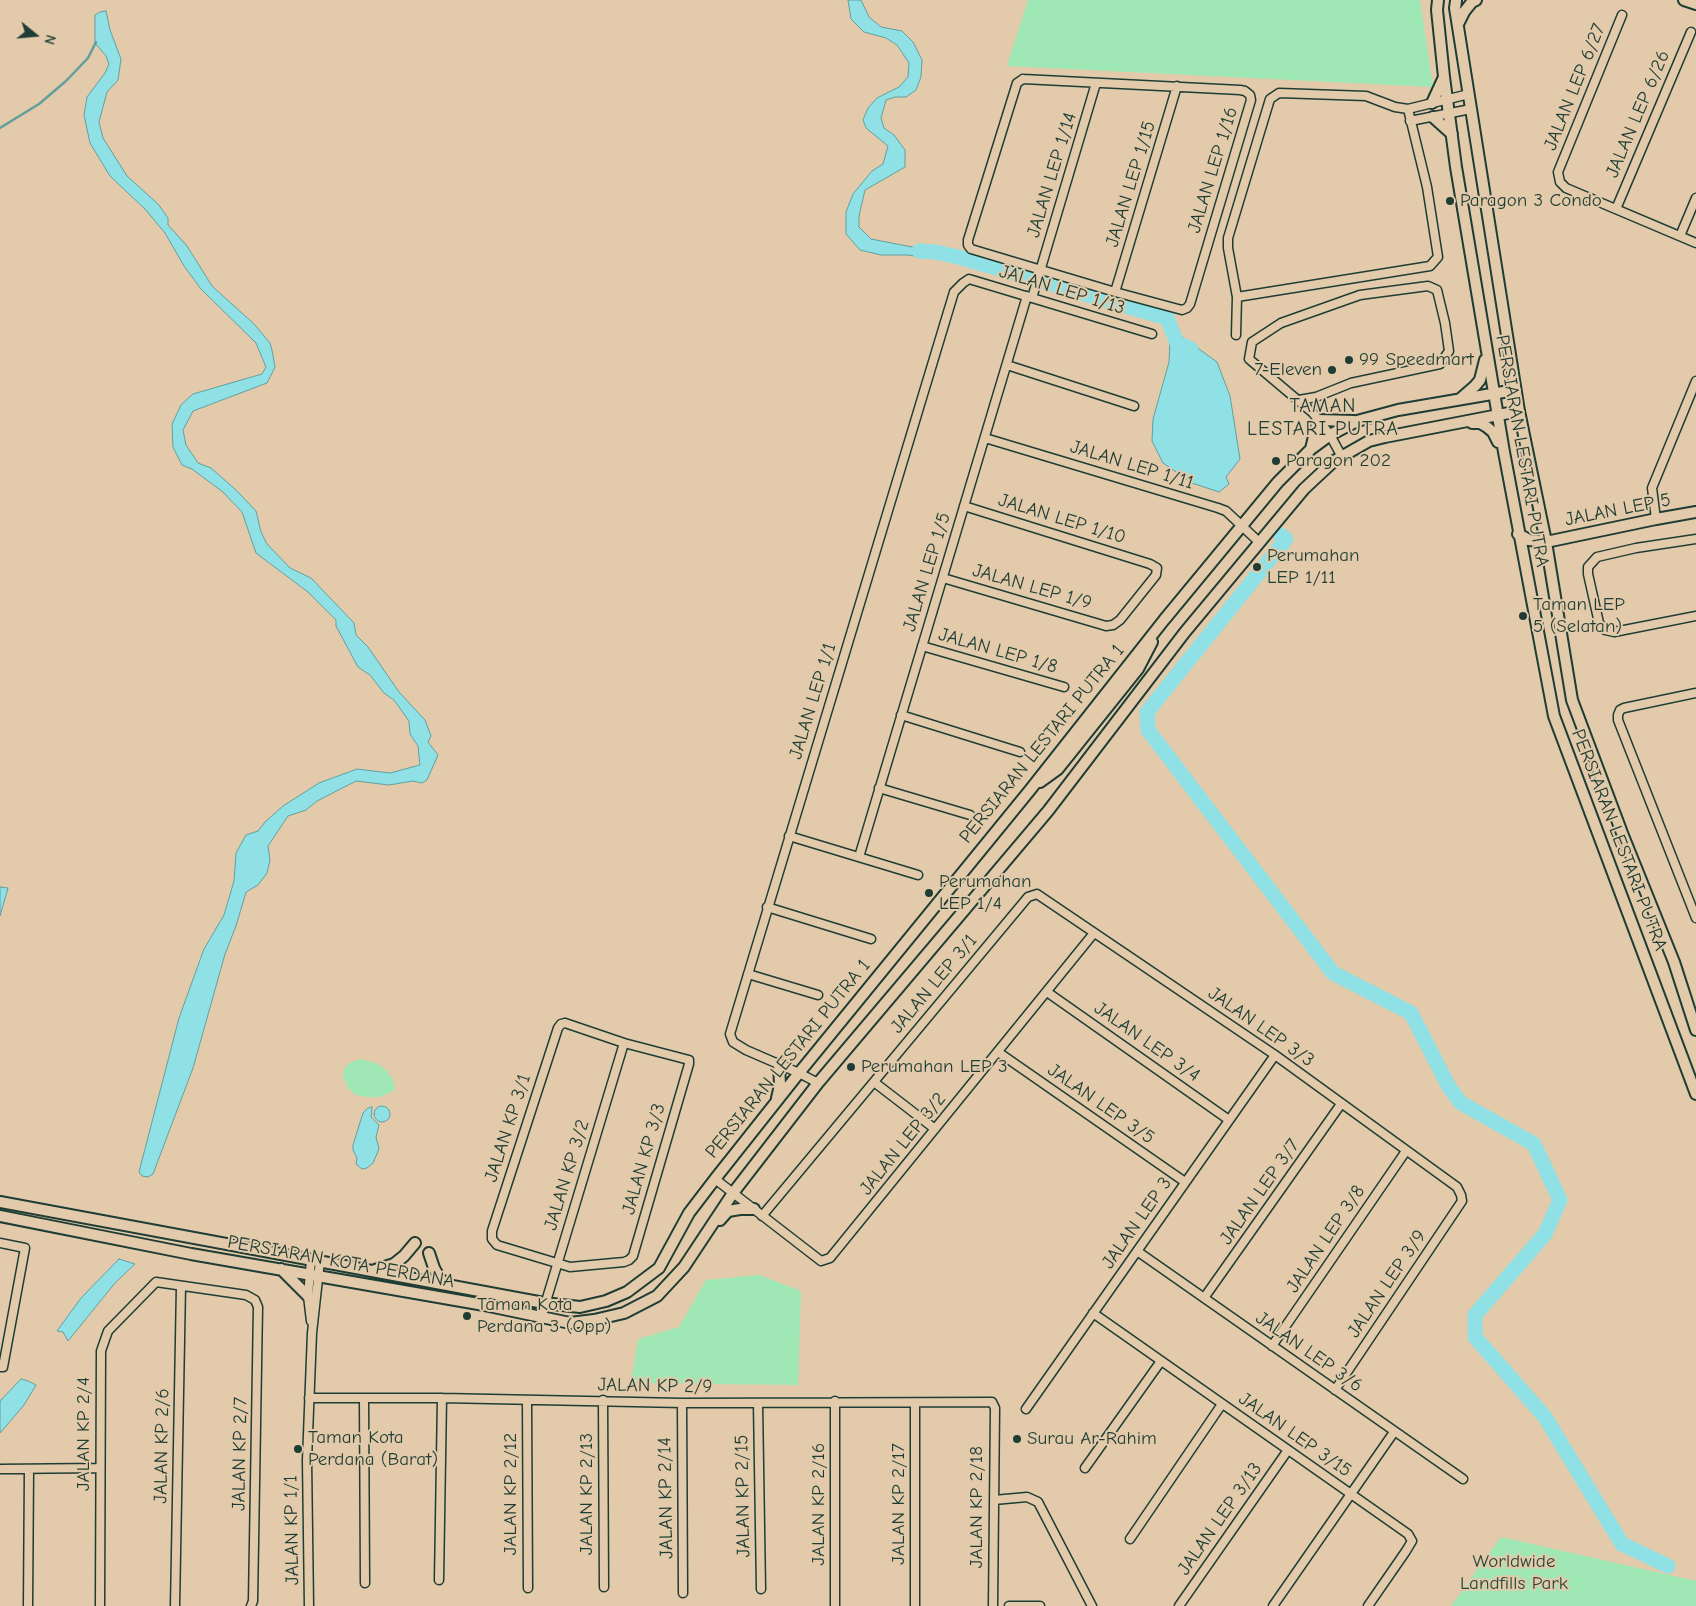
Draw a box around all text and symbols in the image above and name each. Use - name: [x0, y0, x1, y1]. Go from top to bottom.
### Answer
- north arrow: [10, 10, 60, 60]
- street label: JALAN LEP 6/27: [1539, 20, 1611, 154]
- text: N: [40, 33, 59, 46]
- street label: JALAN LEP 6/26: [1601, 47, 1675, 181]
- street label: JALAN LEP 1/16: [1183, 104, 1243, 236]
- street label: JALAN LEP 1/14: [1022, 110, 1082, 240]
- street label: JALAN LEP 1/15: [1101, 118, 1161, 250]
- place label: Paragon 3 Condo: [1460, 190, 1602, 212]
- marker: Paragon 3 Condo: [1444, 195, 1456, 207]
- street label: JALAN LEP 1/13: [997, 260, 1127, 320]
- street label: PERSIARAN LESTARI PUTRA: [1490, 333, 1554, 569]
- place label: 99 Speedmart: [1359, 349, 1474, 371]
- marker: 99 Speedmart: [1343, 354, 1355, 366]
- place label: 7-Eleven: [1254, 359, 1322, 381]
- marker: 7-Eleven: [1326, 364, 1338, 376]
- district label: TAMAN LESTARI PUTRA: [1245, 394, 1401, 441]
- street label: JALAN LEP 1/11: [1068, 435, 1196, 495]
- place label: Paragon 202: [1286, 450, 1391, 472]
- marker: Paragon 202: [1270, 455, 1282, 467]
- street label: JALAN LEP 1/10: [996, 489, 1128, 549]
- street label: JALAN LEP 5: [1563, 489, 1673, 531]
- street label: JALAN LEP 1/5: [898, 510, 956, 634]
- place label: Perumahan LEP 1/11: [1267, 545, 1360, 589]
- street label: JALAN LEP 1/9: [970, 559, 1094, 615]
- marker: Perumahan LEP 1/11: [1251, 561, 1263, 573]
- place label: Taman LEP 5 (Selatan): [1533, 594, 1625, 638]
- marker: Taman LEP 5 (Selatan): [1517, 610, 1529, 622]
- street label: JALAN LEP 1/8: [936, 623, 1060, 679]
- street label: JALAN LEP 1/1: [784, 640, 842, 762]
- street label: PERSIARAN LESTARI PUTRA 1: [955, 640, 1129, 848]
- street label: PERSIARAN LESTARI PUTRA: [1566, 726, 1672, 954]
- place label: Perumahan LEP 1/4: [939, 871, 1032, 915]
- marker: Perumahan LEP 1/4: [923, 887, 935, 899]
- street label: JALAN LEP 3/1: [886, 930, 982, 1038]
- street label: PERSIARAN LESTARI PUTRA 1: [701, 955, 875, 1163]
- street label: JALAN LEP 3/3: [1203, 982, 1319, 1072]
- street label: JALAN LEP 3/4: [1090, 997, 1204, 1087]
- place label: Perumahan LEP 3: [861, 1056, 1008, 1078]
- street label: JALAN LEP 3/5: [1043, 1059, 1159, 1149]
- marker: Perumahan LEP 3: [845, 1061, 857, 1073]
- street label: JALAN KP 3/1: [480, 1071, 536, 1185]
- street label: JALAN LEP 3/2: [855, 1088, 951, 1200]
- street label: JALAN KP 3/3: [617, 1101, 671, 1217]
- street label: JALAN KP 3/2: [539, 1117, 595, 1233]
- street label: JALAN LEP 3/7: [1215, 1135, 1305, 1249]
- street label: JALAN LEP 3: [1097, 1173, 1177, 1273]
- street label: JALAN LEP 3/8: [1282, 1181, 1370, 1297]
- street label: JALAN LEP 3/9: [1343, 1226, 1431, 1342]
- street label: PERSIARAN KOTA PERDANA: [226, 1231, 456, 1293]
- place label: Taman Kota Perdana 3 (Opp): [477, 1294, 611, 1338]
- street label: JALAN LEP 3/6: [1251, 1307, 1367, 1397]
- marker: Taman Kota Perdana 3 (Opp): [461, 1310, 473, 1322]
- street label: JALAN KP 2/9: [597, 1374, 713, 1398]
- street label: JALAN KP 2/4: [73, 1377, 95, 1491]
- street label: JALAN KP 2/6: [150, 1388, 174, 1504]
- street label: JALAN LEP 3/15: [1234, 1388, 1356, 1482]
- street label: JALAN KP 2/7: [228, 1397, 252, 1511]
- place label: Taman Kota Perdana (Barat): [308, 1427, 438, 1471]
- place label: Surau Ar-Rahim: [1027, 1428, 1157, 1450]
- street label: JALAN KP 2/12: [500, 1433, 522, 1555]
- street label: JALAN KP 2/13: [576, 1433, 598, 1555]
- marker: Surau Ar-Rahim: [1011, 1433, 1023, 1445]
- street label: JALAN KP 2/15: [731, 1434, 755, 1558]
- street label: JALAN KP 2/14: [654, 1437, 678, 1559]
- marker: Taman Kota Perdana (Barat): [292, 1443, 304, 1455]
- street label: JALAN KP 2/16: [808, 1443, 830, 1565]
- street label: JALAN KP 2/17: [888, 1443, 910, 1565]
- street label: JALAN KP 2/18: [966, 1446, 988, 1568]
- street label: JALAN LEP 3/13: [1173, 1458, 1267, 1580]
- street label: JALAN KP 1/1: [280, 1475, 304, 1585]
- park label: Worldwide Landfills Park: [1460, 1551, 1568, 1595]

